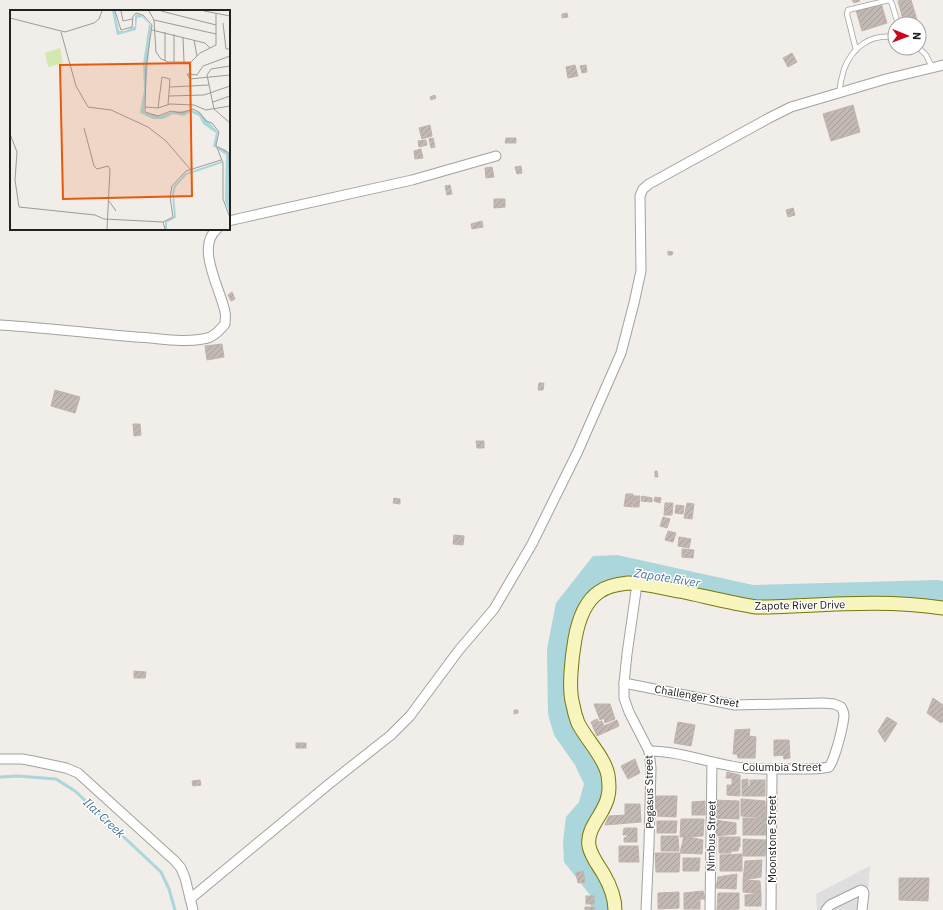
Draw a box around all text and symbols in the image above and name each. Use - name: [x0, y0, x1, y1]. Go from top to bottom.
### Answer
- inset map: [10, 10, 230, 230]
- north arrow: [887, 16, 927, 56]
- text: N: [910, 32, 924, 40]
- water label: Zapote River: [632, 565, 702, 590]
- street label: Zapote River Drive: [755, 597, 845, 613]
- street label: Challenger Street: [654, 682, 741, 710]
- street label: Pegasus Street: [641, 755, 657, 829]
- street label: Columbia Street: [742, 760, 822, 774]
- water label: Ilat Creek: [80, 795, 129, 841]
- street label: Moonstone Street: [765, 795, 779, 883]
- street label: Nimbus Street: [703, 800, 719, 872]

